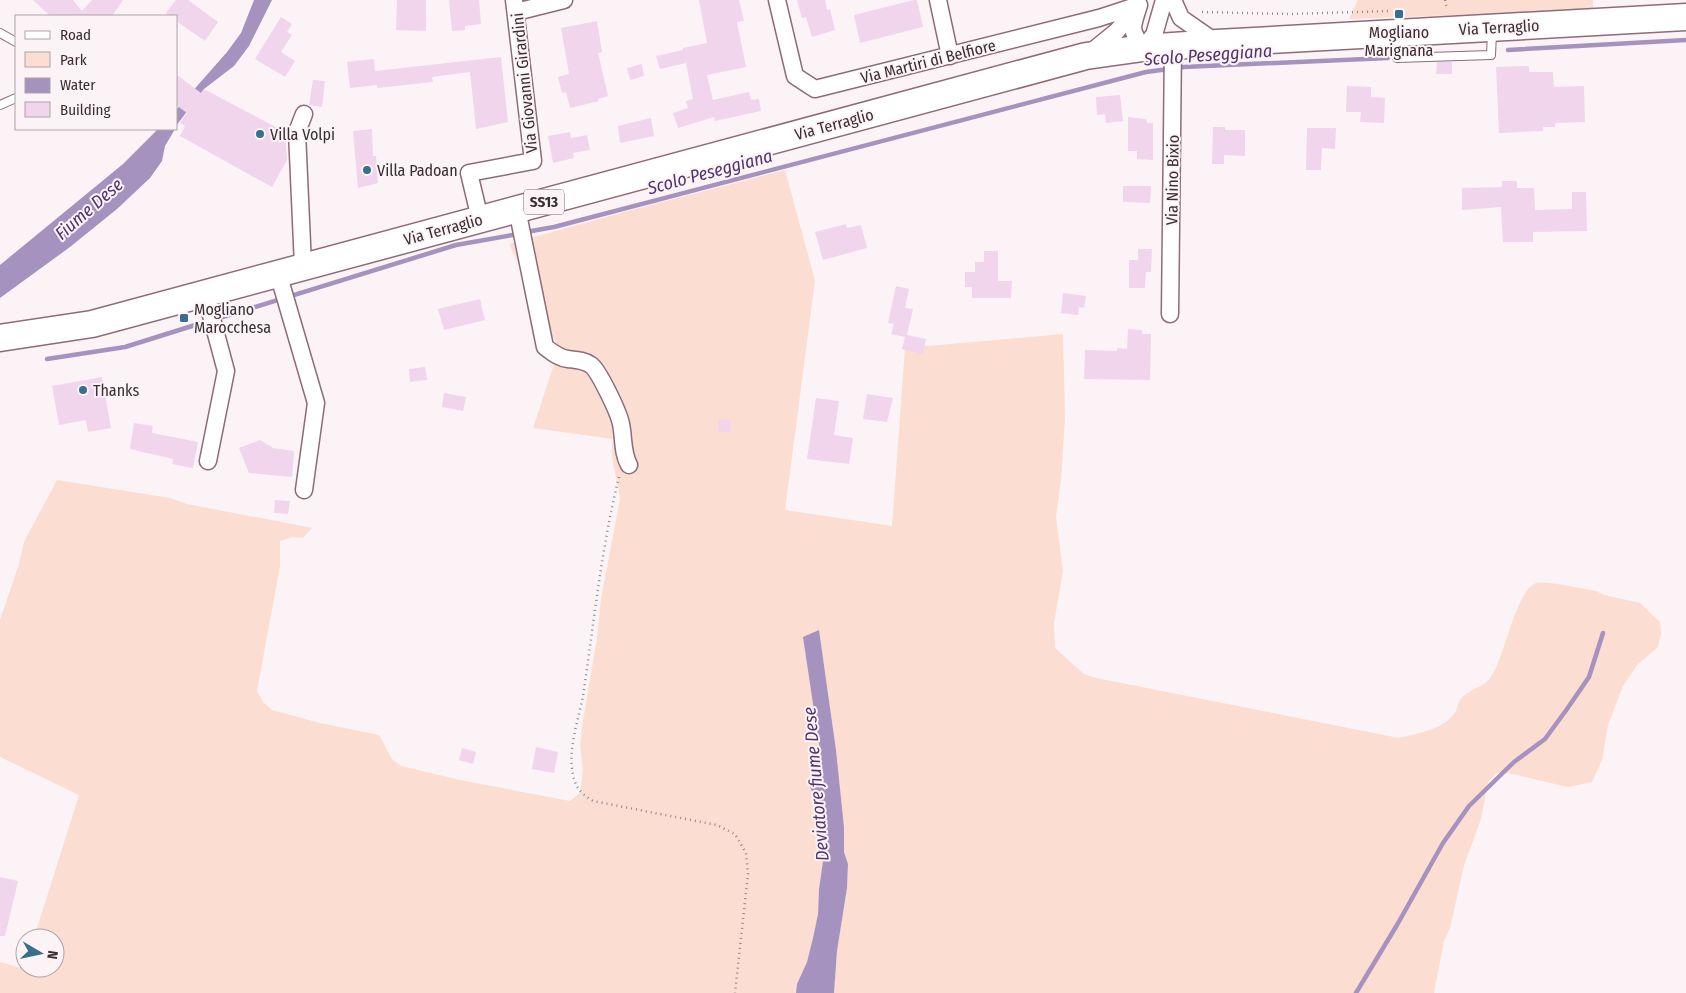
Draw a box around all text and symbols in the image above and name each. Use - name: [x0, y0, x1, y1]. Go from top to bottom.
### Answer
- marker: Mogliano Marignana: [1393, 8, 1405, 20]
- street label: Via Giovanni Girardini: [508, 12, 541, 154]
- legend: [15, 15, 178, 130]
- street label: Via Terraglio: [1458, 16, 1540, 39]
- place label: Mogliano Marignana: [1365, 23, 1434, 60]
- text: Road: [60, 26, 91, 44]
- street label: Via Martiri di Belfiore: [859, 36, 998, 87]
- water label: Scolo Peseggiana: [1142, 40, 1273, 71]
- text: Park: [60, 51, 87, 69]
- text: Water: [60, 76, 96, 94]
- text: Building: [60, 101, 111, 119]
- street label: Via Terraglio: [793, 105, 876, 144]
- place label: Villa Volpi: [270, 125, 335, 144]
- marker: Villa Volpi: [254, 128, 266, 140]
- street label: Via Nino Bixio: [1162, 135, 1183, 225]
- water label: Scolo Peseggiana: [644, 145, 775, 200]
- place label: Villa Padoan: [377, 161, 458, 180]
- marker: Villa Padoan: [361, 164, 373, 176]
- water label: Fiume Dese: [51, 173, 128, 244]
- road number: SS13: [524, 190, 564, 214]
- street label: Via Terraglio: [402, 210, 485, 249]
- place label: Mogliano Marocchesa: [194, 300, 271, 337]
- marker: Mogliano Marocchesa: [178, 312, 190, 324]
- place label: Thanks: [93, 381, 139, 400]
- marker: Thanks: [77, 384, 89, 396]
- water label: Deviatore fiume Dese: [798, 706, 834, 862]
- north arrow: [15, 928, 65, 978]
- text: N: [43, 949, 61, 960]

